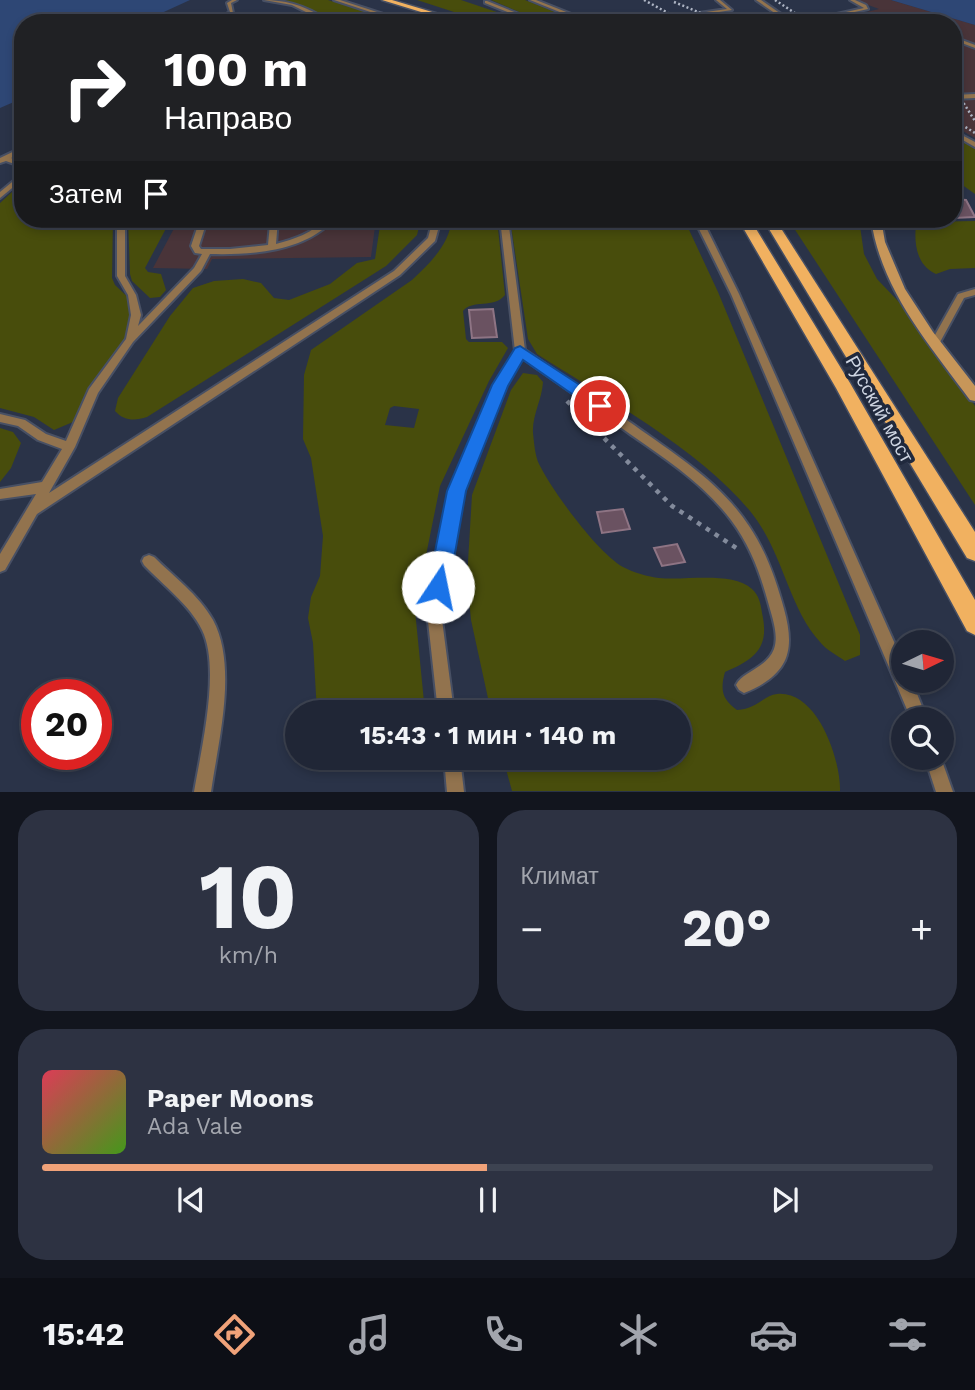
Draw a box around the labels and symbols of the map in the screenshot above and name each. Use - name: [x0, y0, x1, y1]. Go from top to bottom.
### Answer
- street label: Русский мост: [841, 352, 919, 467]
- pin: [570, 376, 630, 436]
- position arrow: [401, 550, 475, 624]
- north arrow: [891, 630, 954, 693]
- speed limit sign: 20: [21, 679, 112, 770]

